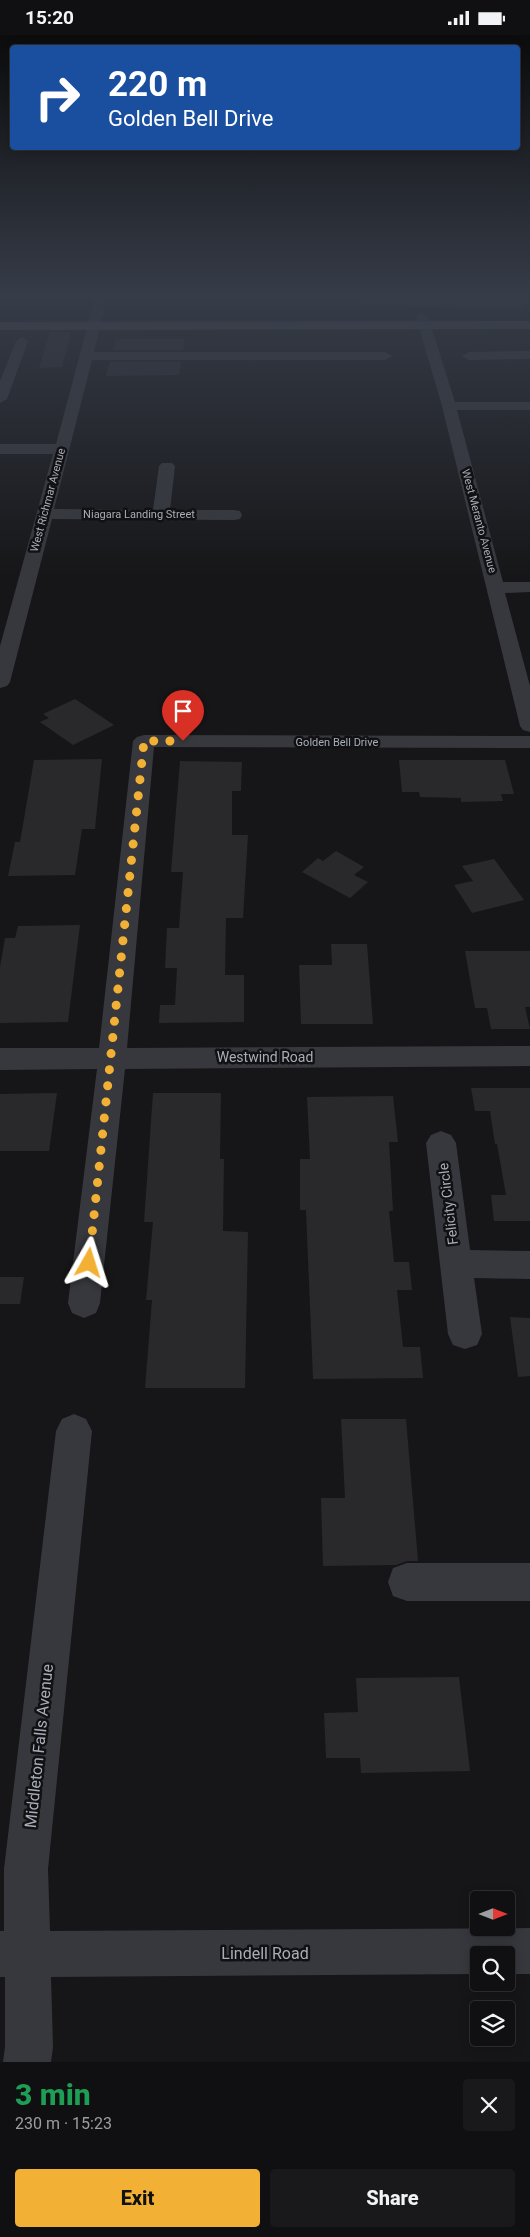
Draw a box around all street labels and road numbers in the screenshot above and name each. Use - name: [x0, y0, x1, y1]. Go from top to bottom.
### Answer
- street label: West Richmar Avenue: [28, 447, 68, 553]
- street label: West Meranto Avenue: [459, 468, 499, 574]
- street label: Niagara Landing Street: [83, 508, 195, 521]
- street label: Golden Bell Drive: [296, 736, 379, 749]
- street label: Westwind Road: [217, 1049, 313, 1065]
- street label: Felicity Circle: [435, 1162, 461, 1246]
- street label: Middleton Falls Avenue: [21, 1663, 57, 1829]
- street label: Lindell Road: [221, 1944, 309, 1963]

